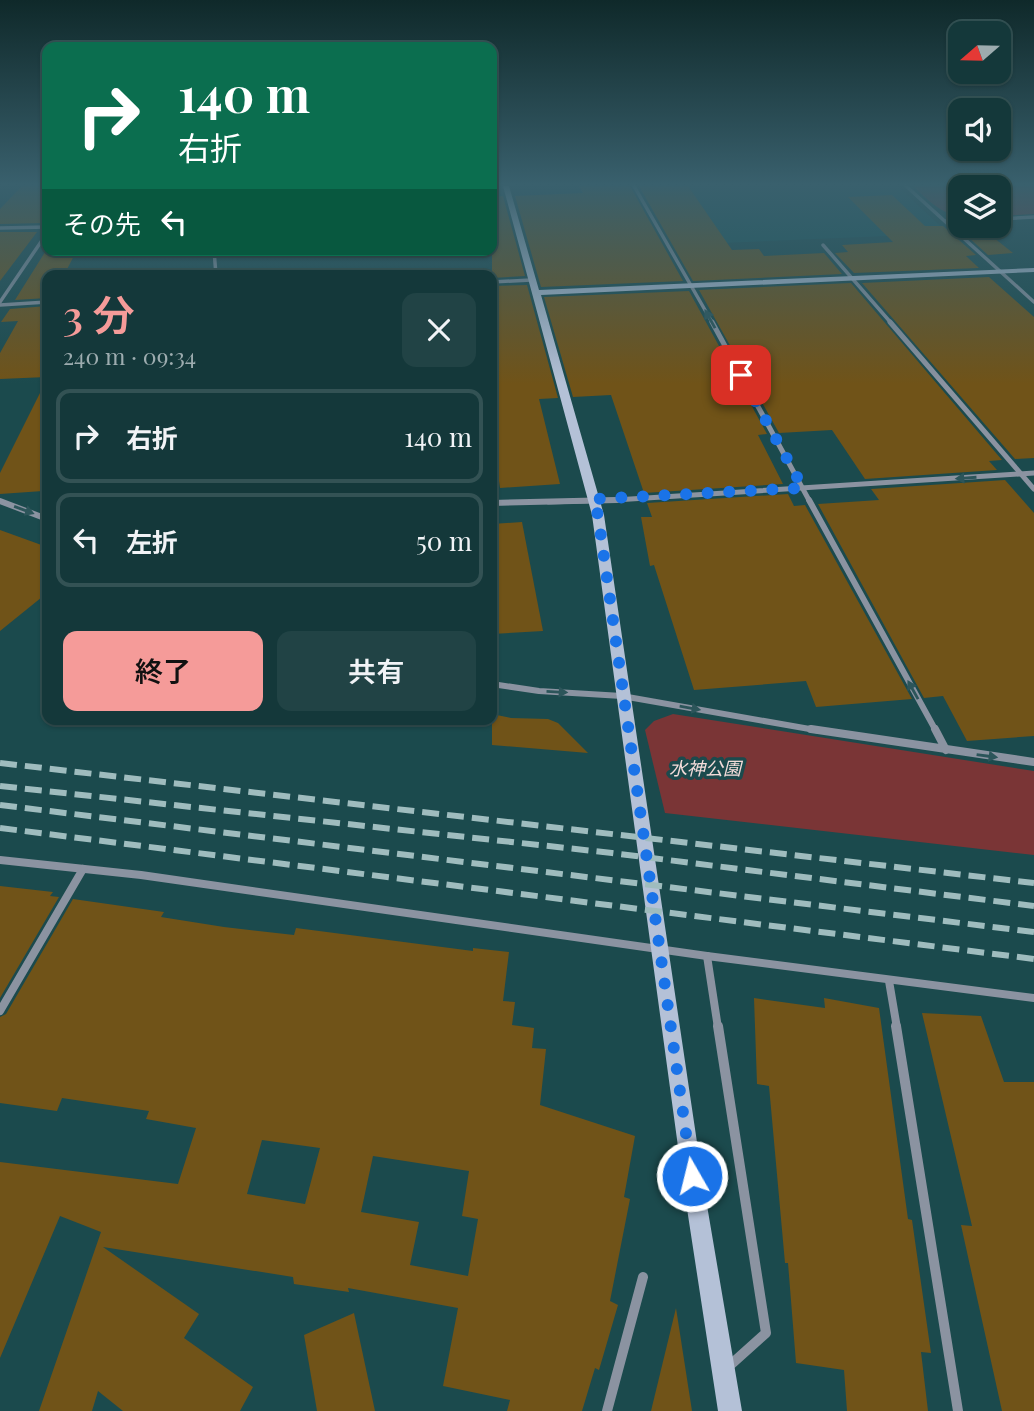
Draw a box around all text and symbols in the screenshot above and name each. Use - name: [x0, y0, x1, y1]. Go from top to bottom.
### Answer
- north arrow: [948, 21, 1012, 84]
- map controls: [948, 21, 1011, 238]
- text: 140 m: [178, 60, 310, 125]
- icon: right: [63, 70, 154, 161]
- button: sound: [948, 98, 1011, 161]
- text: 右折: [178, 125, 242, 168]
- button: layers: [948, 175, 1011, 238]
- icon: left: [155, 203, 193, 241]
- text: その先: [63, 206, 141, 241]
- text: 3 分: [63, 286, 135, 342]
- button: close: [402, 293, 476, 367]
- one-way arrow: [704, 309, 716, 328]
- text: 240 m · 09:34: [63, 340, 196, 371]
- pin: [711, 345, 771, 405]
- icon: arrive: [722, 356, 760, 394]
- icon: right: [67, 417, 105, 455]
- text: 140 m: [404, 419, 472, 454]
- text: 右折: [126, 420, 178, 455]
- one-way arrow: [955, 473, 977, 484]
- one-way arrow: [13, 505, 34, 516]
- icon: left: [67, 521, 105, 559]
- text: 50 m: [416, 523, 472, 558]
- text: 左折: [126, 524, 178, 559]
- button: 終了: [63, 631, 263, 711]
- button: 共有: [277, 631, 476, 711]
- one-way arrow: [907, 680, 919, 700]
- one-way arrow: [546, 687, 568, 698]
- one-way arrow: [679, 702, 701, 713]
- one-way arrow: [976, 750, 998, 761]
- park label: 水神公園: [669, 756, 744, 780]
- position arrow: [655, 1139, 729, 1213]

